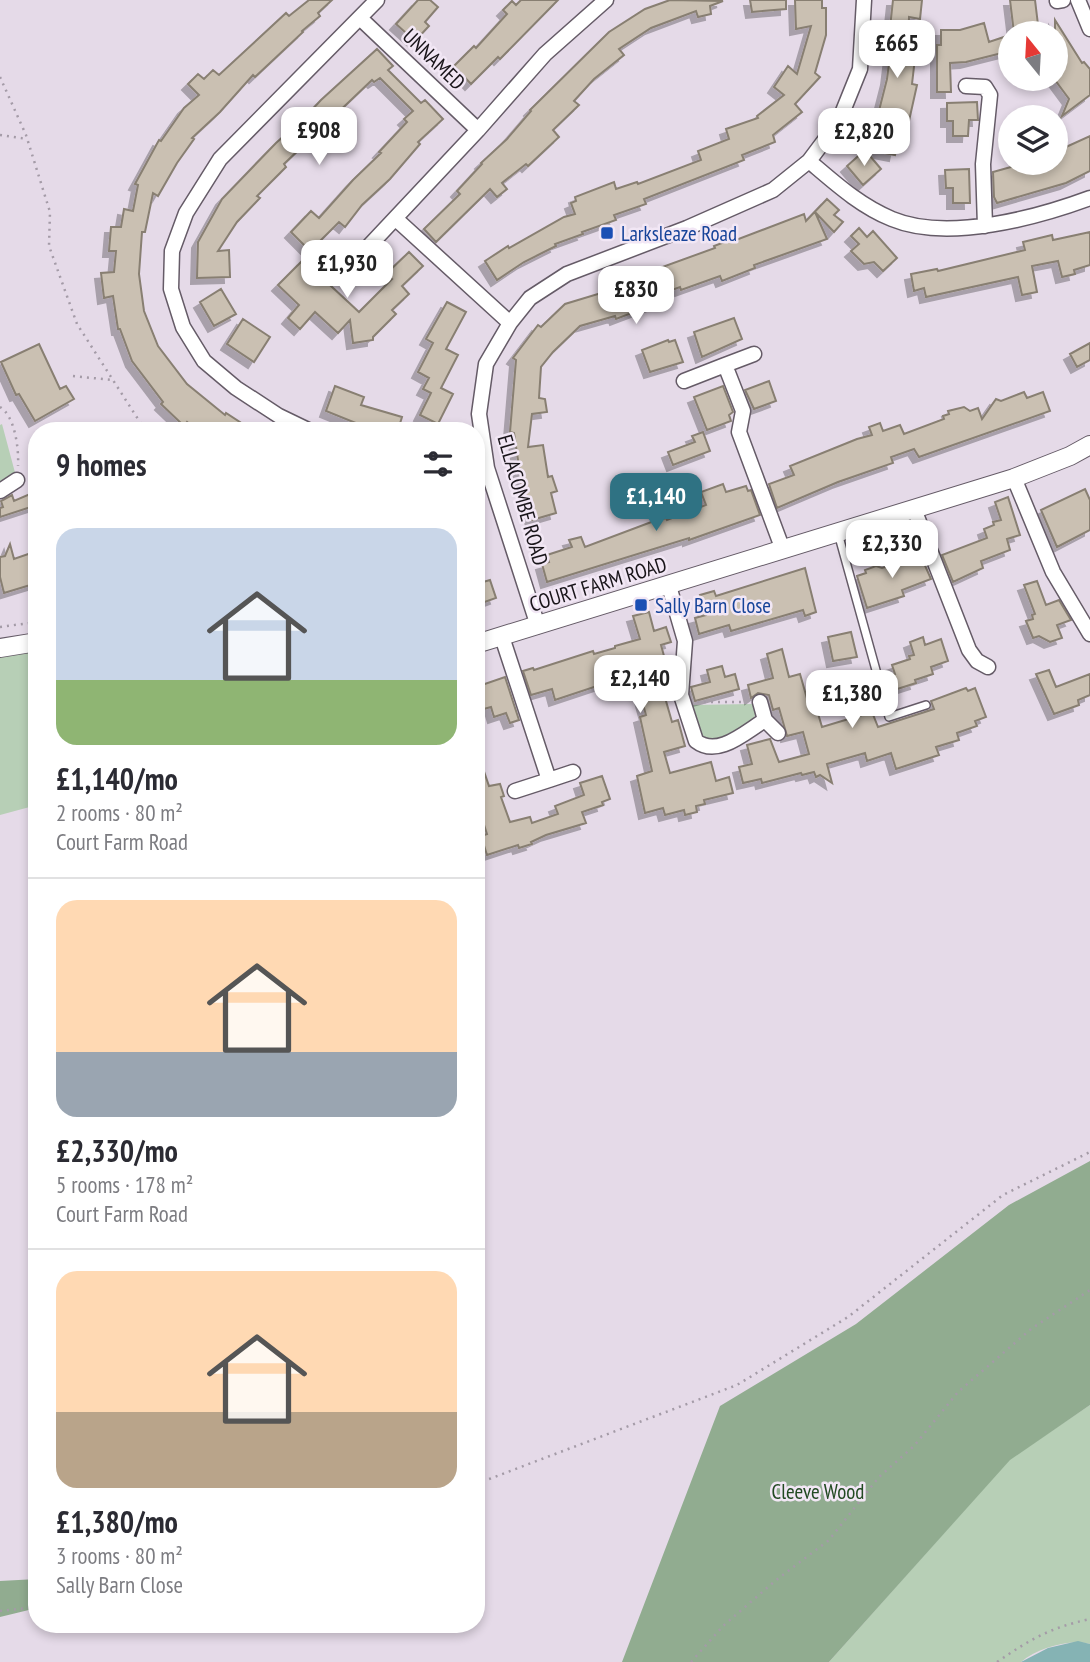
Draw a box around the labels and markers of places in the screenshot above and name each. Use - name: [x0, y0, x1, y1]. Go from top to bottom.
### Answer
- pin: £665: [856, 20, 938, 80]
- pin: £908: [278, 108, 360, 167]
- pin: £2,820: [807, 108, 921, 168]
- place label: Larksleaze Road: [621, 220, 737, 247]
- marker: Larksleaze Road: [599, 225, 615, 241]
- pin: £1,930: [290, 240, 404, 300]
- pin: £830: [595, 266, 677, 326]
- pin: £1,140: [599, 474, 713, 533]
- pin: £2,330: [835, 520, 949, 580]
- place label: Sally Barn Close: [655, 592, 771, 619]
- marker: Sally Barn Close: [633, 597, 649, 613]
- pin: £2,140: [583, 656, 697, 715]
- pin: £1,380: [795, 670, 909, 730]

